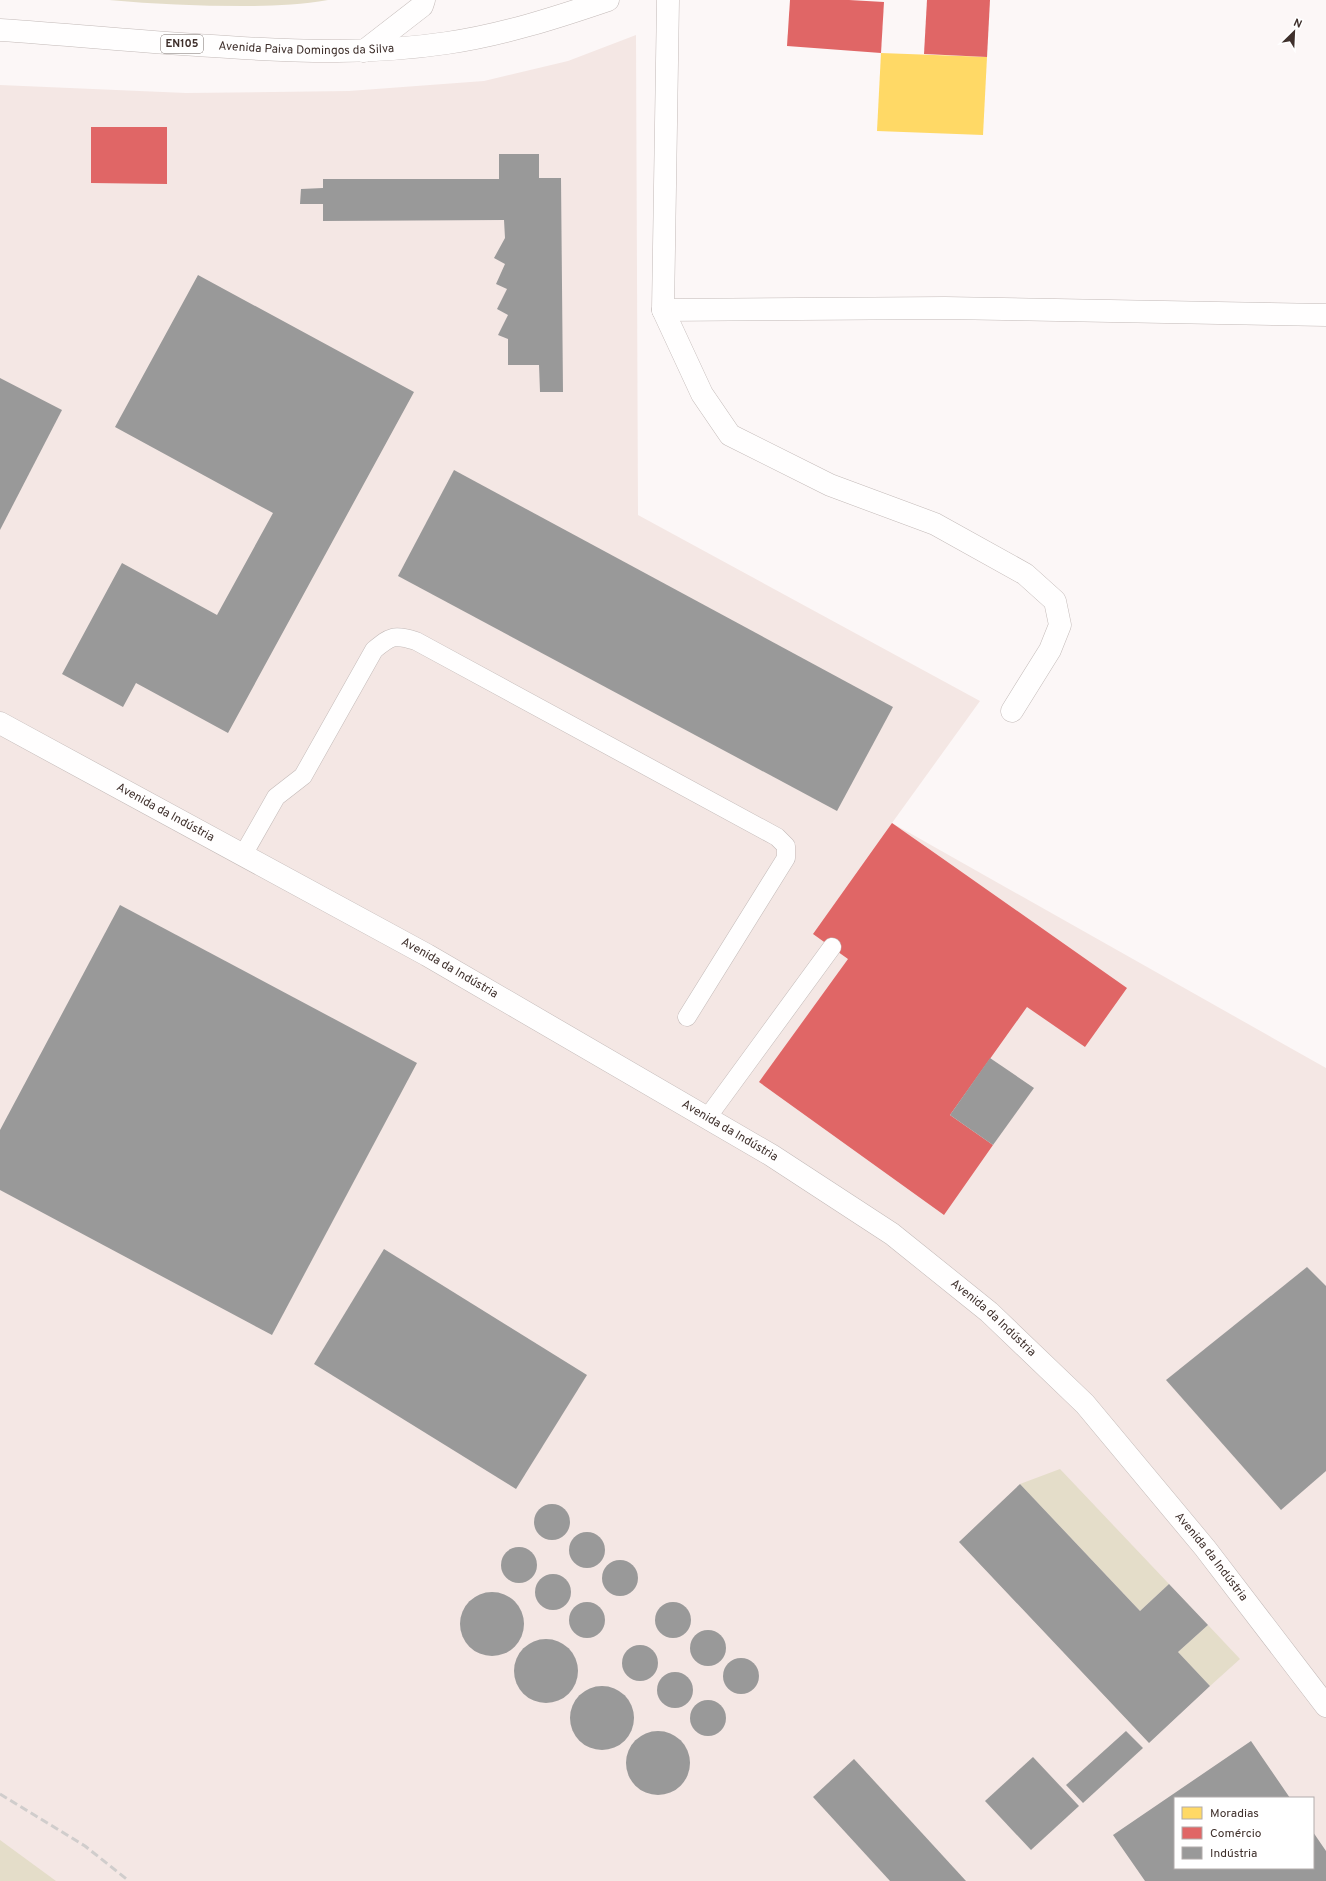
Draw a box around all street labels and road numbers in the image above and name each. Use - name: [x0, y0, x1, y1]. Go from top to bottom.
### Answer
- road number: EN105: [161, 35, 203, 53]
- street label: Avenida Paiva Domingos da Silva: [218, 38, 395, 59]
- street label: Avenida da Indústria: [113, 780, 217, 846]
- street label: Avenida da Indústria: [398, 934, 501, 1002]
- street label: Avenida da Indústria: [678, 1097, 781, 1165]
- street label: Avenida da Indústria: [947, 1276, 1039, 1361]
- street label: Avenida da Indústria: [1171, 1509, 1251, 1605]

